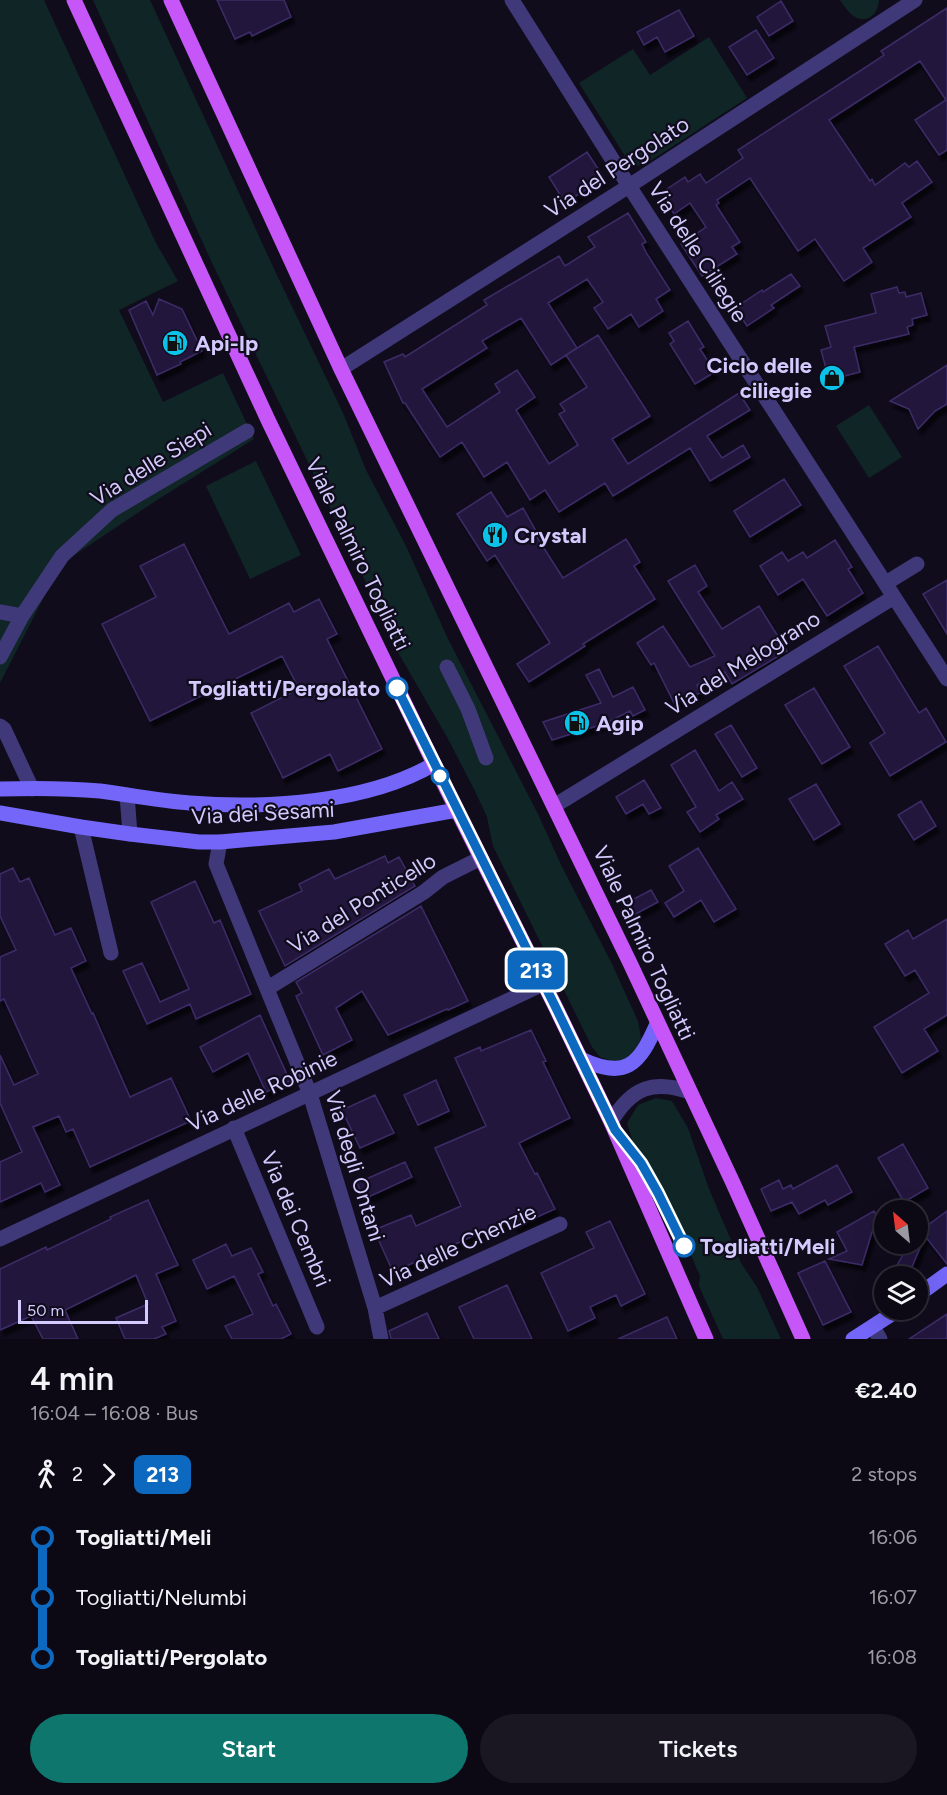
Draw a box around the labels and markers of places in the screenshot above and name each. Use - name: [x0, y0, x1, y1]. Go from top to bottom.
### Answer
- fuel station icon: Api-Ip: [160, 328, 190, 358]
- place label: Api-Ip: [195, 330, 258, 357]
- place label: Ciclo delle ciliegie: [707, 352, 812, 404]
- shop icon: Ciclo delle ciliegie: [817, 363, 847, 393]
- restaurant icon: Crystal: [480, 520, 510, 550]
- place label: Crystal: [514, 522, 587, 549]
- place label: Togliatti/Pergolato: [189, 675, 380, 702]
- marker: Togliatti/Pergolato: [386, 677, 408, 699]
- fuel station icon: Agip: [562, 708, 592, 738]
- place label: Agip: [596, 710, 644, 737]
- unlabelled marker: [431, 767, 449, 785]
- place label: Togliatti/Meli: [700, 1233, 835, 1260]
- marker: Togliatti/Meli: [673, 1235, 695, 1257]

